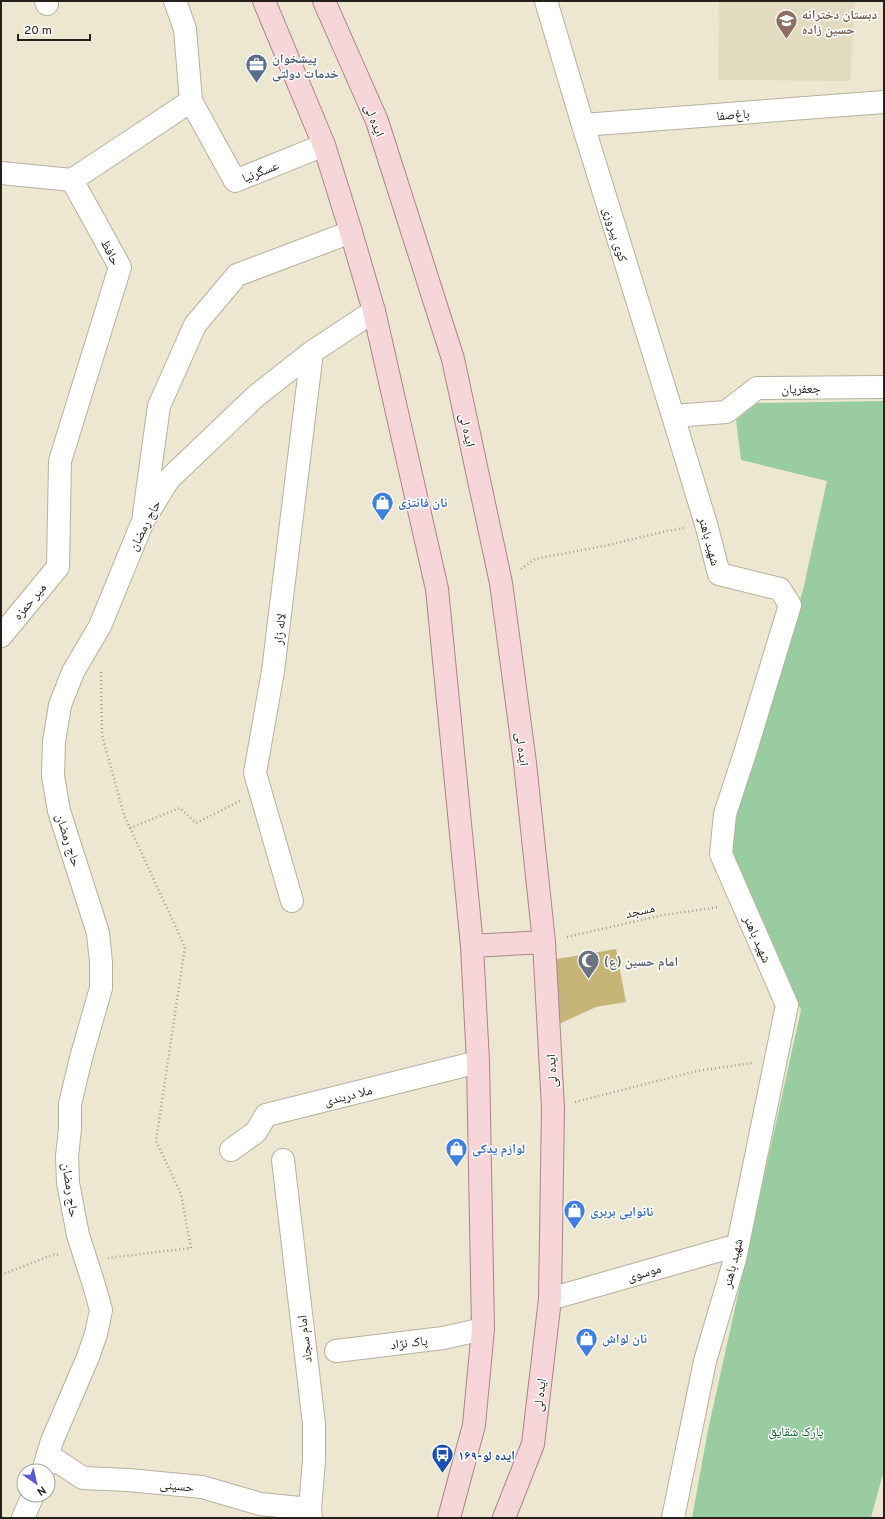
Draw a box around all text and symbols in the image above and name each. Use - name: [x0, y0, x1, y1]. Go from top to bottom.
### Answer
- school or university icon: دبستان دخترانه حسین زاده: [773, 8, 799, 41]
- place label: دبستان دخترانه حسین زاده: [802, 8, 877, 39]
- scale bar: [18, 16, 90, 42]
- text: 20 m: [24, 23, 52, 39]
- office icon: پیشخوان خدمات دولتی: [243, 52, 269, 85]
- place label: پیشخوان خدمات دولتی: [272, 52, 339, 83]
- street label: ایده لى: [360, 102, 387, 139]
- street label: باغ‌صفا: [716, 107, 750, 125]
- street label: عسگرنیا: [240, 158, 282, 187]
- street label: کوی پیروزی: [598, 205, 630, 264]
- street label: حافظ: [96, 237, 122, 269]
- street label: جعفریان: [781, 382, 821, 398]
- street label: ایده لى: [455, 412, 477, 449]
- shop icon: نان فانتزی: [370, 489, 396, 522]
- place label: نان فانتزی: [398, 496, 448, 512]
- street label: حاج رمضان: [126, 498, 165, 554]
- street label: شهید باهنر: [694, 514, 722, 568]
- street label: میر حمزه: [11, 581, 51, 624]
- street label: لاله زار: [271, 612, 291, 647]
- street label: ایده لى: [511, 732, 531, 767]
- street label: حاج رمضان: [51, 812, 83, 869]
- street label: مسجد: [624, 901, 657, 923]
- street label: شهید باهنر: [738, 913, 774, 966]
- mosque icon: امام حسین (ع): [575, 948, 601, 981]
- place label: امام حسین (ع): [604, 955, 678, 971]
- street label: ایده لى: [544, 1054, 562, 1088]
- street label: ملا دربندی: [323, 1083, 374, 1111]
- shop icon: لوازم یدکی: [444, 1135, 470, 1168]
- place label: لوازم یدکی: [472, 1142, 525, 1158]
- street label: حاج رمضان: [57, 1162, 81, 1219]
- shop icon: نانوایی بربری: [562, 1198, 588, 1231]
- place label: نانوایی بربری: [590, 1205, 654, 1221]
- street label: شهید باهنر: [720, 1237, 748, 1291]
- street label: موسوی: [626, 1261, 663, 1286]
- street label: امام سجاد: [295, 1314, 317, 1363]
- shop icon: نان لواش: [574, 1325, 600, 1358]
- place label: نان لواش: [602, 1332, 647, 1348]
- street label: پاک نژاد: [390, 1334, 429, 1354]
- street label: ایده لى: [531, 1378, 551, 1413]
- park label: پارک شقایق: [769, 1425, 824, 1441]
- bus stop icon: ۱۶۹-ایده لو: [429, 1442, 455, 1475]
- place label: ۱۶۹-ایده لو: [458, 1449, 515, 1465]
- north arrow: [16, 1463, 56, 1503]
- street label: حسینی: [159, 1477, 195, 1497]
- text: N: [34, 1482, 48, 1498]

